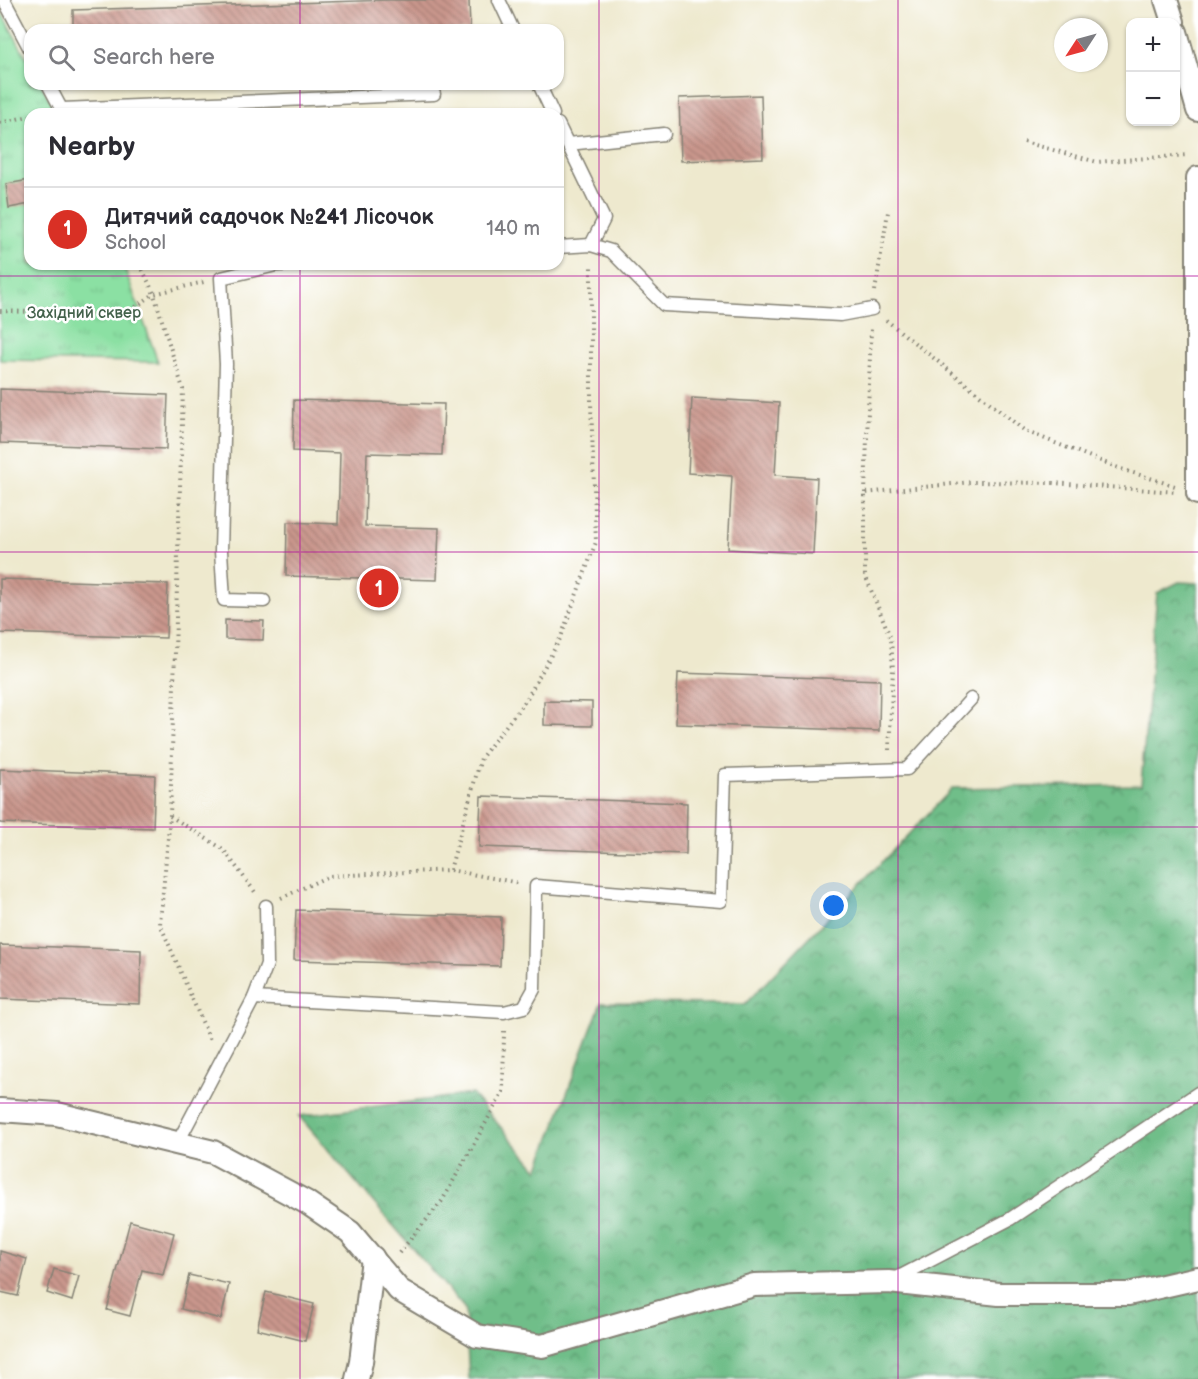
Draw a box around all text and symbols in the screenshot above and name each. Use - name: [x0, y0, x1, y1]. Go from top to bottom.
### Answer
- north arrow: [1054, 18, 1108, 72]
- map controls: [1126, 18, 1180, 126]
- button: +: [1126, 18, 1180, 72]
- search box: [24, 24, 564, 90]
- icon: search: [45, 41, 78, 74]
- text: Search here: [93, 44, 215, 71]
- button: −: [1126, 72, 1180, 126]
- text: Nearby: [48, 132, 135, 163]
- text: Дитячий садочок №241 Лісочок: [105, 204, 433, 231]
- text: 1: [63, 217, 72, 241]
- text: 140 m: [486, 217, 540, 241]
- text: School: [105, 231, 166, 255]
- park label: Західний сквер: [27, 304, 141, 323]
- pin: 1: [360, 566, 398, 610]
- your location: [819, 891, 848, 920]

